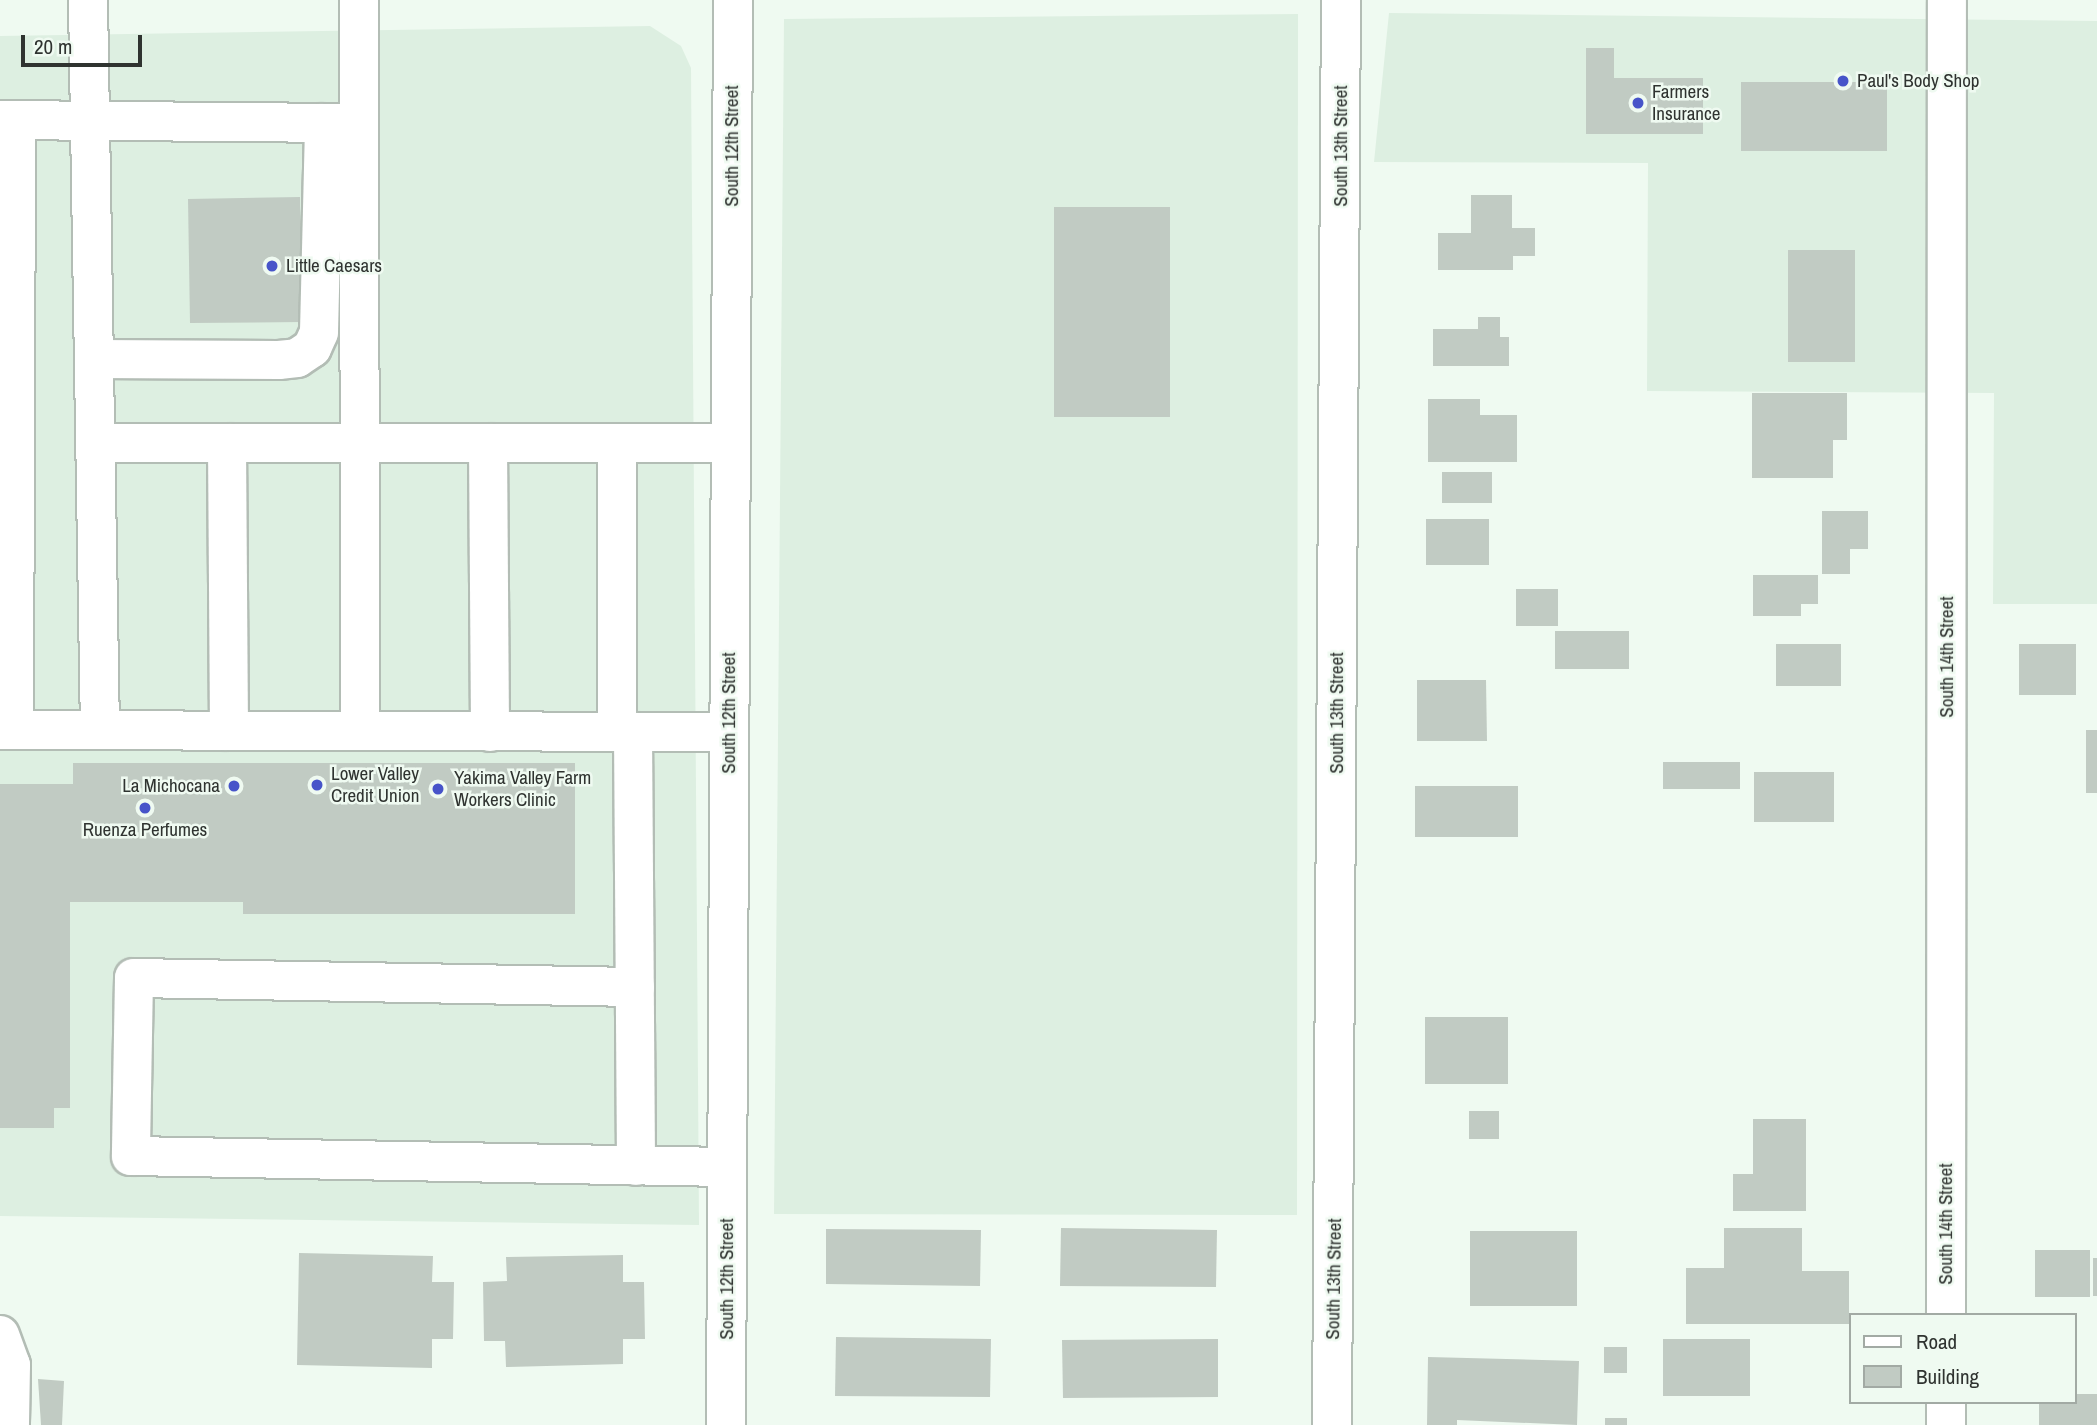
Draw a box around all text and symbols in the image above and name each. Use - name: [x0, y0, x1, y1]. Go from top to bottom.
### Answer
- scale bar: [24, 21, 145, 65]
- text: 20 m: [34, 32, 72, 61]
- place label: Paul's Body Shop: [1857, 70, 1980, 92]
- marker: Paul's Body Shop: [1835, 73, 1851, 89]
- place label: Farmers Insurance: [1652, 81, 1720, 125]
- street label: South 12th Street: [721, 85, 743, 207]
- street label: South 13th Street: [1330, 85, 1352, 207]
- marker: Farmers Insurance: [1630, 95, 1646, 111]
- place label: Little Caesars: [286, 255, 382, 277]
- marker: Little Caesars: [264, 258, 280, 274]
- street label: South 14th Street: [1936, 596, 1958, 718]
- street label: South 12th Street: [718, 652, 740, 774]
- street label: South 13th Street: [1326, 652, 1348, 774]
- place label: Lower Valley Credit Union: [331, 763, 419, 807]
- place label: Yakima Valley Farm Workers Clinic: [454, 767, 591, 811]
- place label: La Michocana: [122, 775, 220, 797]
- marker: Lower Valley Credit Union: [309, 777, 325, 793]
- marker: La Michocana: [226, 778, 242, 794]
- marker: Yakima Valley Farm Workers Clinic: [428, 779, 448, 799]
- marker: Ruenza Perfumes: [137, 800, 153, 816]
- place label: Ruenza Perfumes: [83, 819, 207, 841]
- street label: South 14th Street: [1935, 1163, 1957, 1285]
- street label: South 12th Street: [716, 1218, 738, 1340]
- street label: South 13th Street: [1322, 1218, 1346, 1340]
- legend: [1848, 1313, 2076, 1404]
- text: Road: [1916, 1327, 1957, 1356]
- text: Building: [1916, 1362, 1979, 1391]

